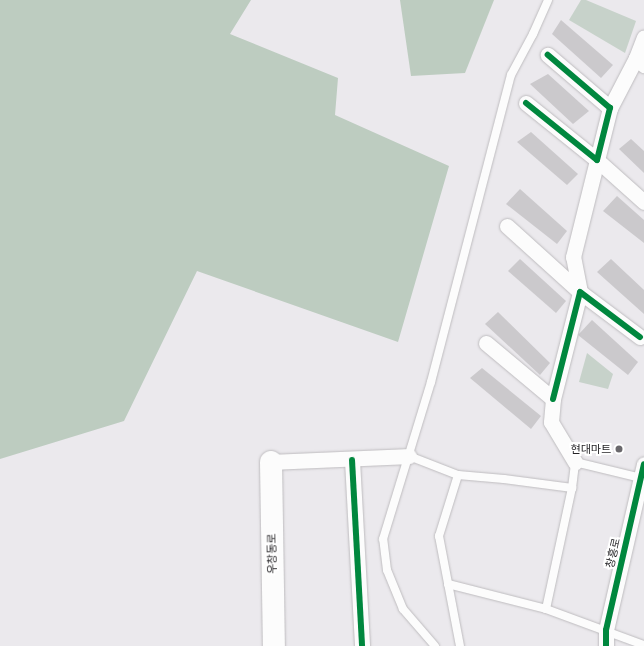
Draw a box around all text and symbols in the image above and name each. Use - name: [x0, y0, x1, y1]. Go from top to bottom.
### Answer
- place label: 현대마트: [571, 442, 611, 456]
- marker: 현대마트: [614, 444, 624, 454]
- street label: 우창동로: [265, 534, 279, 574]
- street label: 창흥로: [603, 537, 623, 569]

